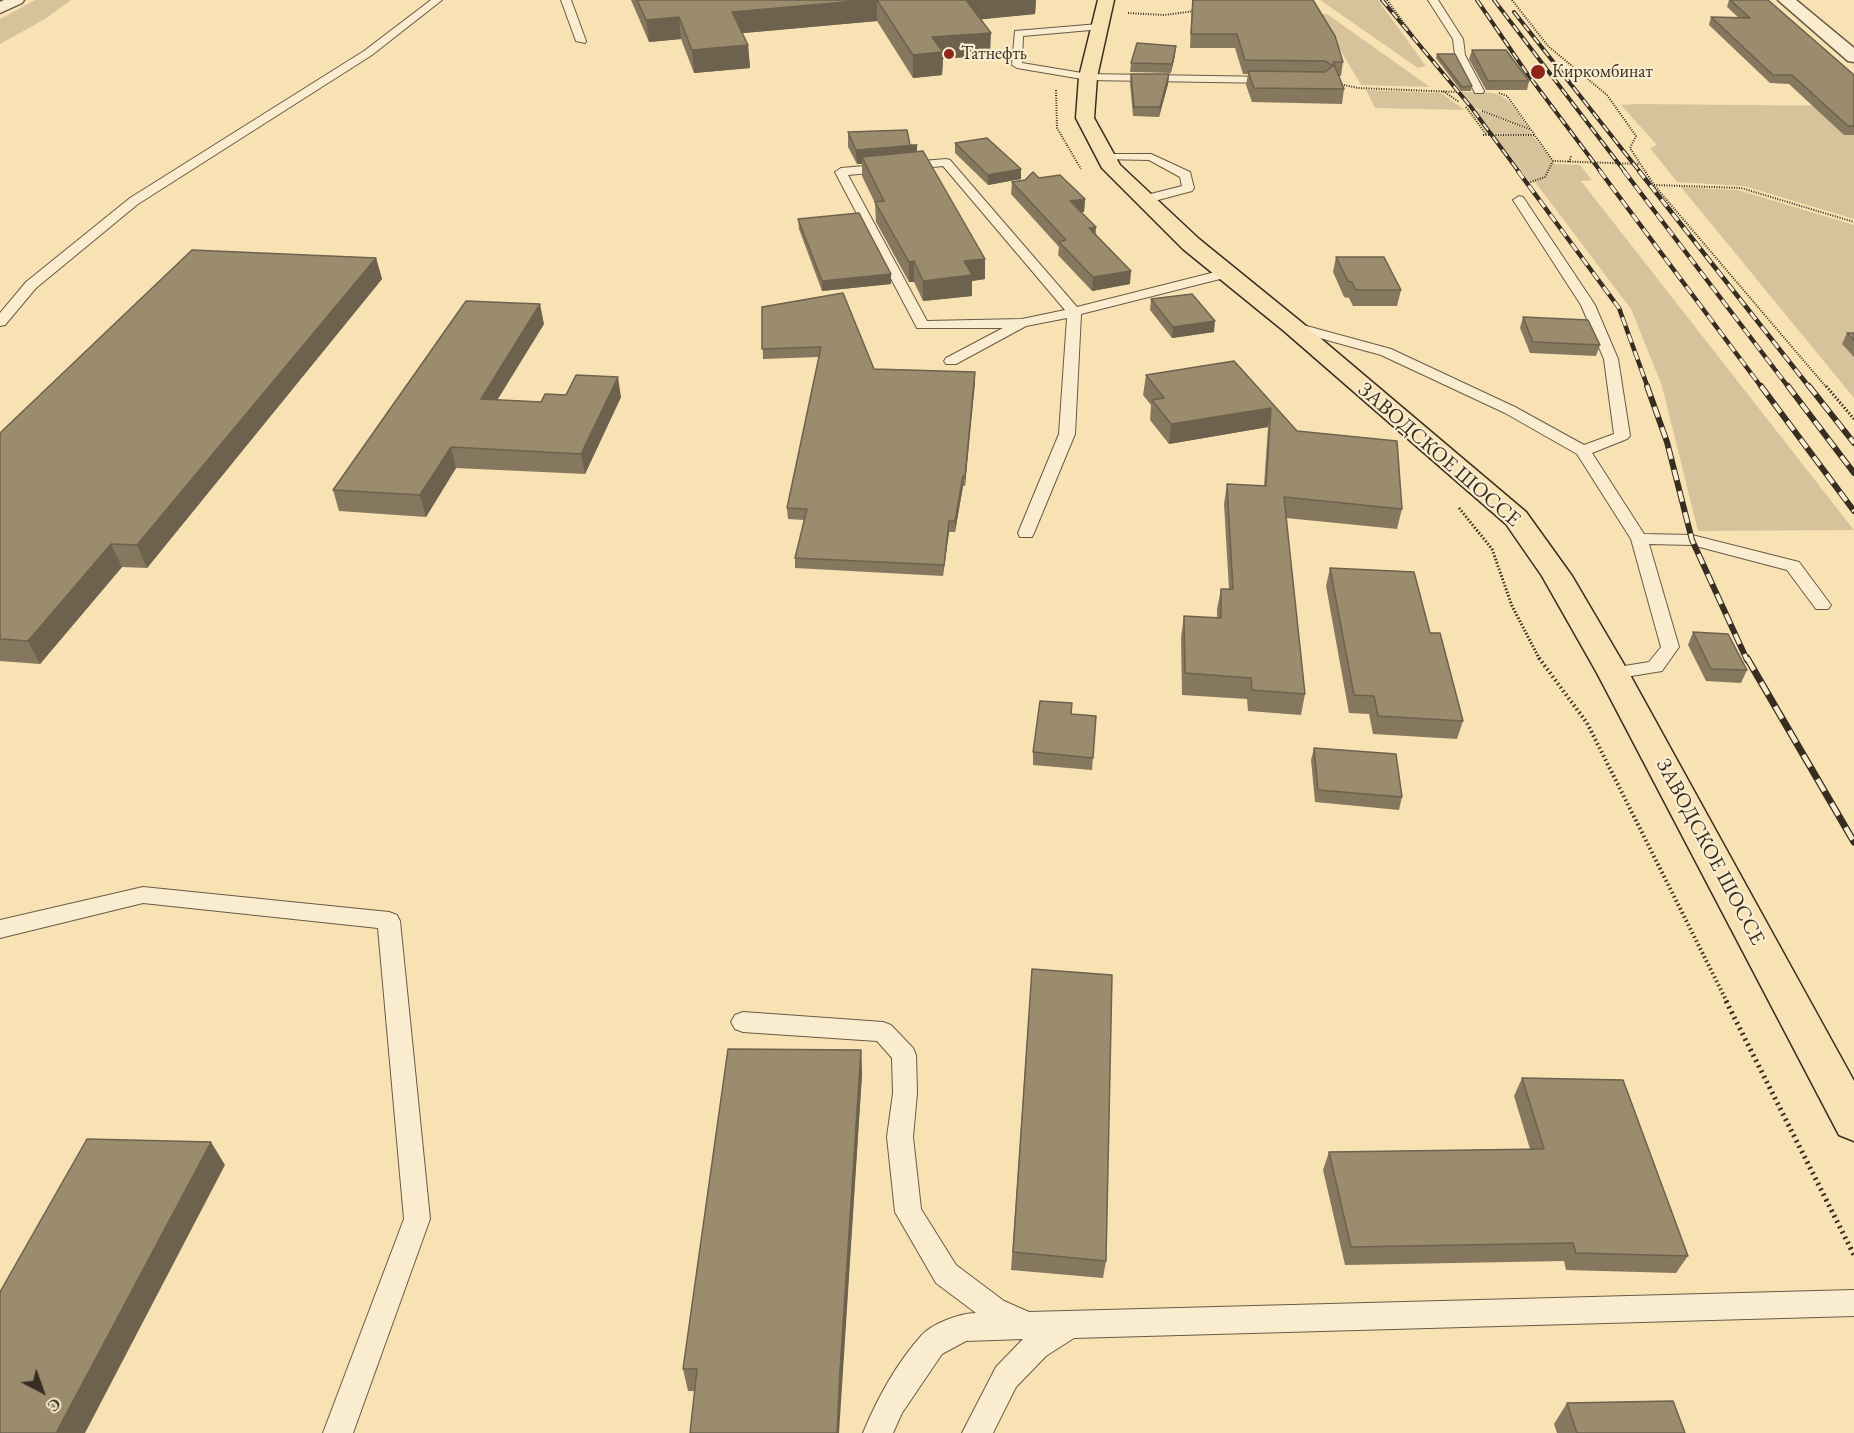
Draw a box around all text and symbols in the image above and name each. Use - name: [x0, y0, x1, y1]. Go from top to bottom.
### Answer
- place label: Татнефть: [961, 43, 1027, 65]
- marker: Татнефть: [942, 47, 956, 61]
- place label: Киркомбинат: [1552, 61, 1653, 83]
- marker: Киркомбинат: [1529, 63, 1547, 81]
- street label: ЗАВОДСКОЕ ШОССЕ: [1353, 378, 1525, 532]
- street label: ЗАВОДСКОЕ ШОССЕ: [1650, 755, 1770, 949]
- north arrow: [12, 1361, 72, 1421]
- text: С: [43, 1393, 65, 1417]

